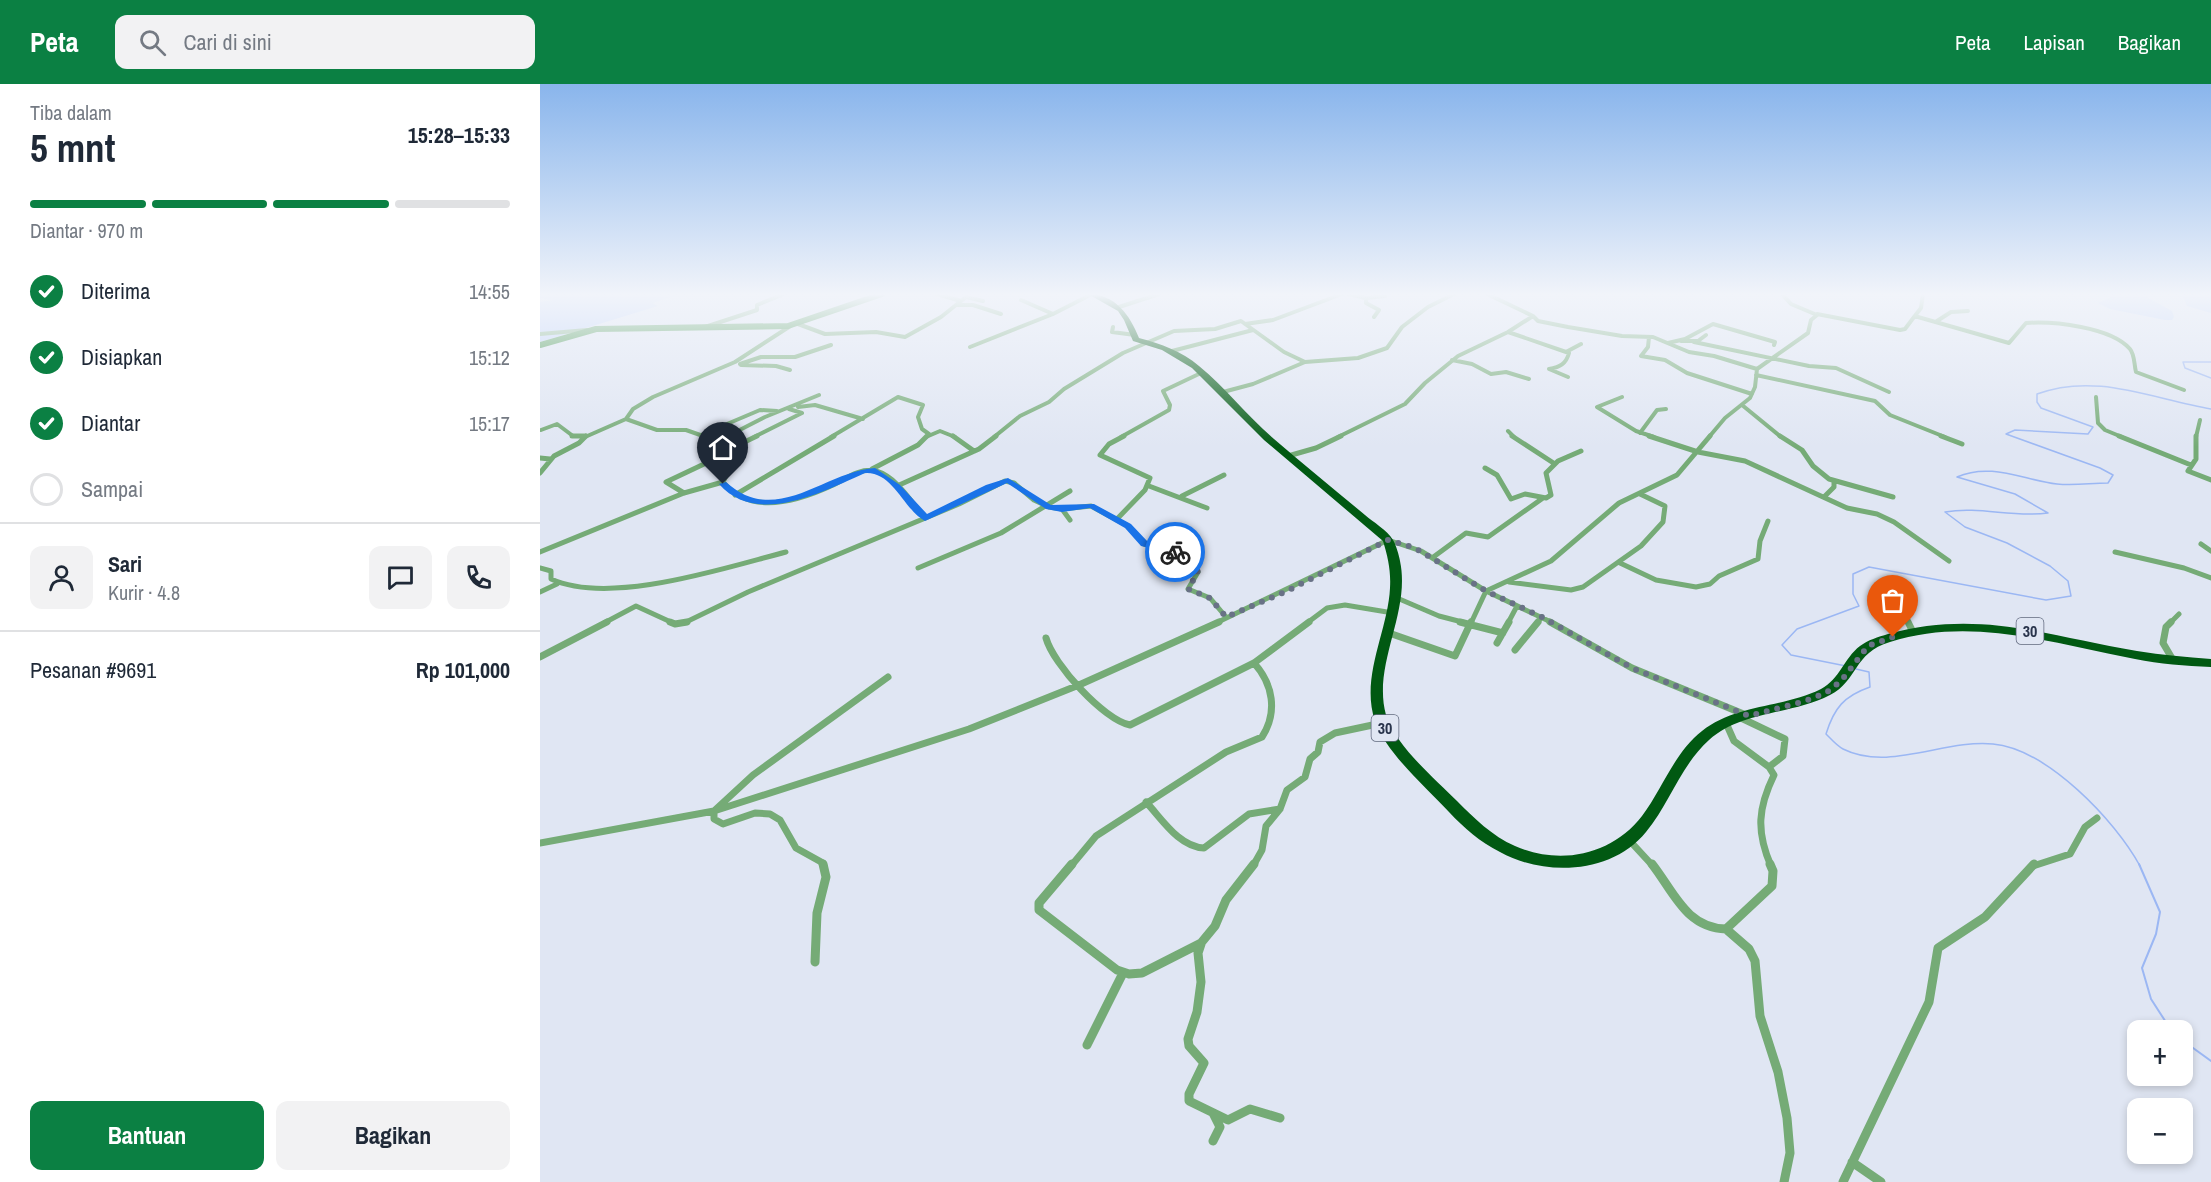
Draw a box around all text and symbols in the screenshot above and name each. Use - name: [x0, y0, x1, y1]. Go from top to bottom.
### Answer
- search box: [115, 15, 535, 69]
- text: Peta: [30, 23, 79, 61]
- icon: search: [136, 26, 169, 59]
- text: Cari di sini: [184, 27, 272, 57]
- text: Peta: [1955, 28, 1991, 57]
- text: Lapisan: [2024, 28, 2085, 57]
- text: Bagikan: [2118, 28, 2181, 57]
- text: Tiba dalam: [30, 99, 112, 126]
- text: 15:28–15:33: [408, 120, 510, 150]
- text: 5 mnt: [30, 122, 115, 174]
- text: Diantar · 970 m: [30, 217, 143, 244]
- icon: check: [30, 275, 63, 308]
- text: Diterima: [81, 276, 150, 306]
- text: 14:55: [469, 278, 510, 305]
- icon: check: [30, 341, 63, 374]
- text: Disiapkan: [81, 342, 162, 372]
- text: 15:12: [469, 344, 510, 371]
- icon: check: [30, 407, 63, 440]
- text: Diantar: [81, 408, 140, 438]
- text: 15:17: [469, 410, 510, 437]
- pin: [697, 422, 748, 484]
- icon: home: [706, 431, 739, 464]
- text: Sampai: [81, 474, 143, 504]
- courier: [1145, 522, 1205, 582]
- icon: bike: [1159, 536, 1192, 569]
- button: person: [30, 546, 93, 609]
- button: chat: [369, 546, 432, 609]
- button: phone: [447, 546, 510, 609]
- text: Sari: [108, 549, 142, 579]
- pin: [1867, 575, 1918, 637]
- text: Kurir · 4.8: [108, 579, 180, 606]
- icon: bag: [1876, 584, 1909, 617]
- road number: 30: [2016, 618, 2044, 644]
- text: Pesanan #9691: [30, 655, 156, 685]
- text: Rp 101,000: [416, 655, 510, 685]
- road number: 30: [1372, 715, 1398, 741]
- map controls: [2127, 1020, 2193, 1164]
- button: +: [2127, 1020, 2193, 1086]
- button: −: [2127, 1098, 2193, 1164]
- button: Bantuan: [30, 1101, 264, 1170]
- button: Bagikan: [276, 1101, 510, 1170]

